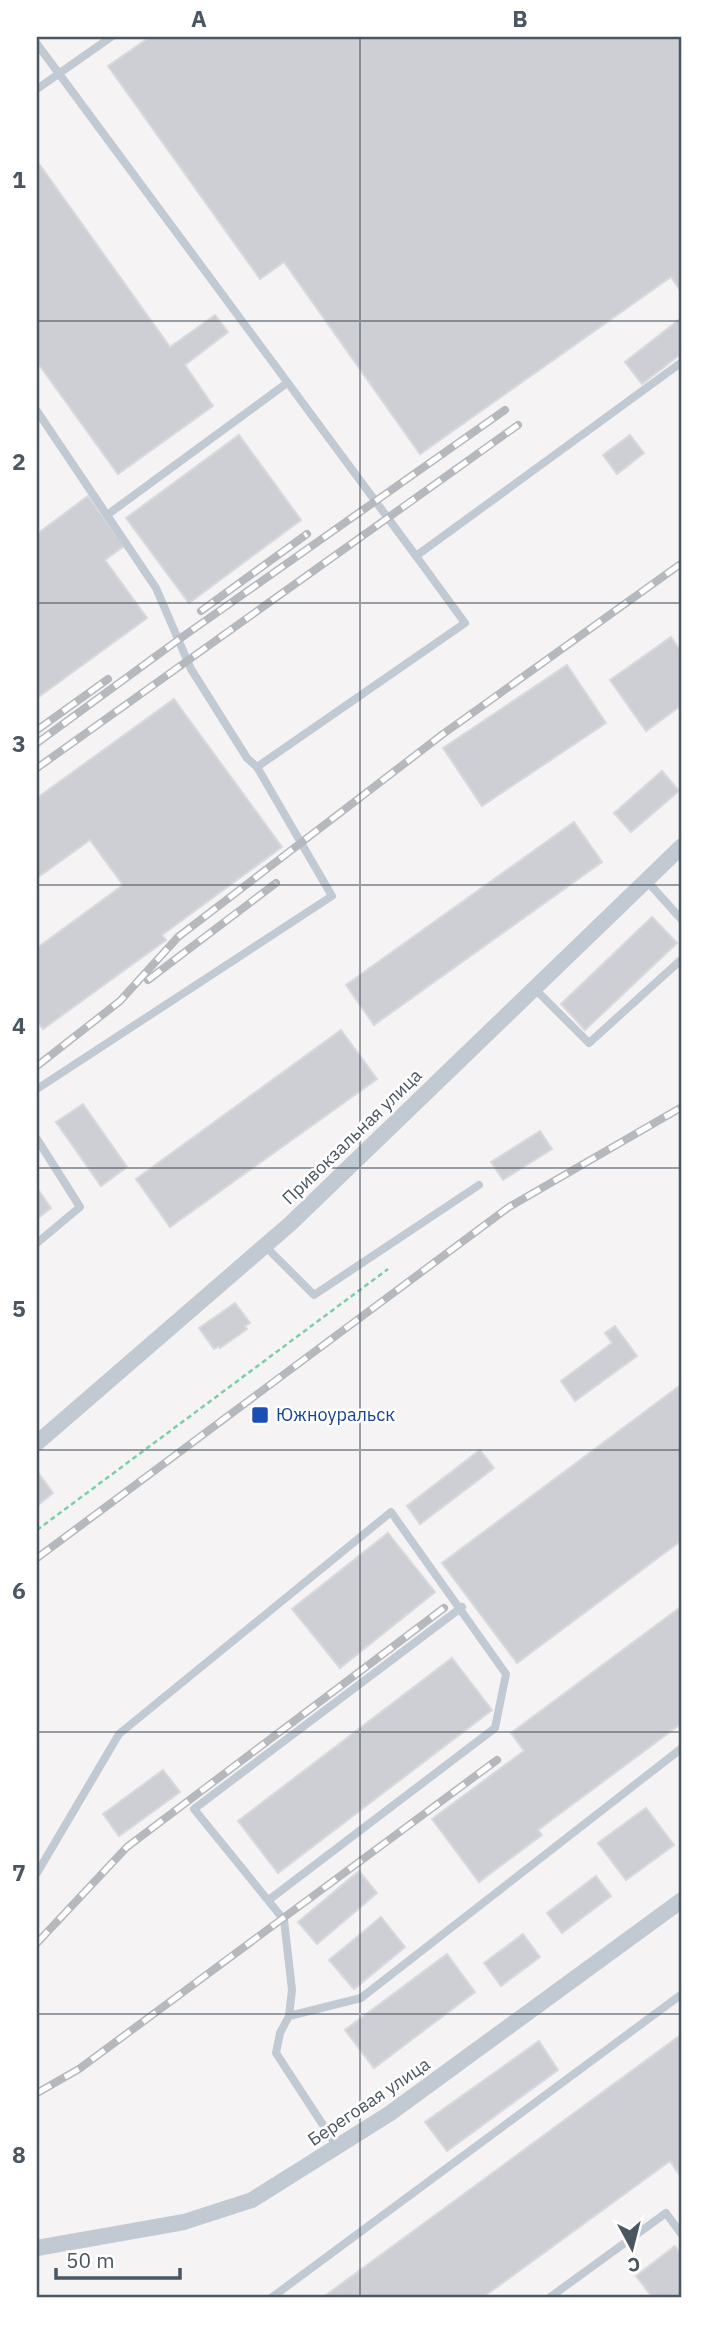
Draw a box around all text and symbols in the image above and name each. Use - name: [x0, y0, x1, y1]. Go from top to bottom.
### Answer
- text: A: [191, 3, 207, 33]
- text: B: [512, 3, 528, 33]
- text: 1: [12, 164, 26, 194]
- text: 2: [12, 446, 26, 476]
- text: 3: [12, 728, 26, 758]
- text: 4: [12, 1010, 26, 1040]
- street label: Привокзальная улица: [277, 1064, 427, 1209]
- text: 5: [12, 1293, 26, 1323]
- place label: Южноуральск: [276, 1403, 395, 1426]
- marker: Южноуральск: [250, 1405, 270, 1425]
- text: 6: [12, 1575, 26, 1605]
- text: 7: [12, 1857, 26, 1887]
- street label: Береговая улица: [303, 2052, 435, 2151]
- text: 8: [12, 2139, 26, 2169]
- north arrow: [596, 2212, 666, 2282]
- scale bar: [56, 2237, 180, 2281]
- text: 50 m: [66, 2246, 115, 2274]
- text: С: [626, 2252, 642, 2278]

